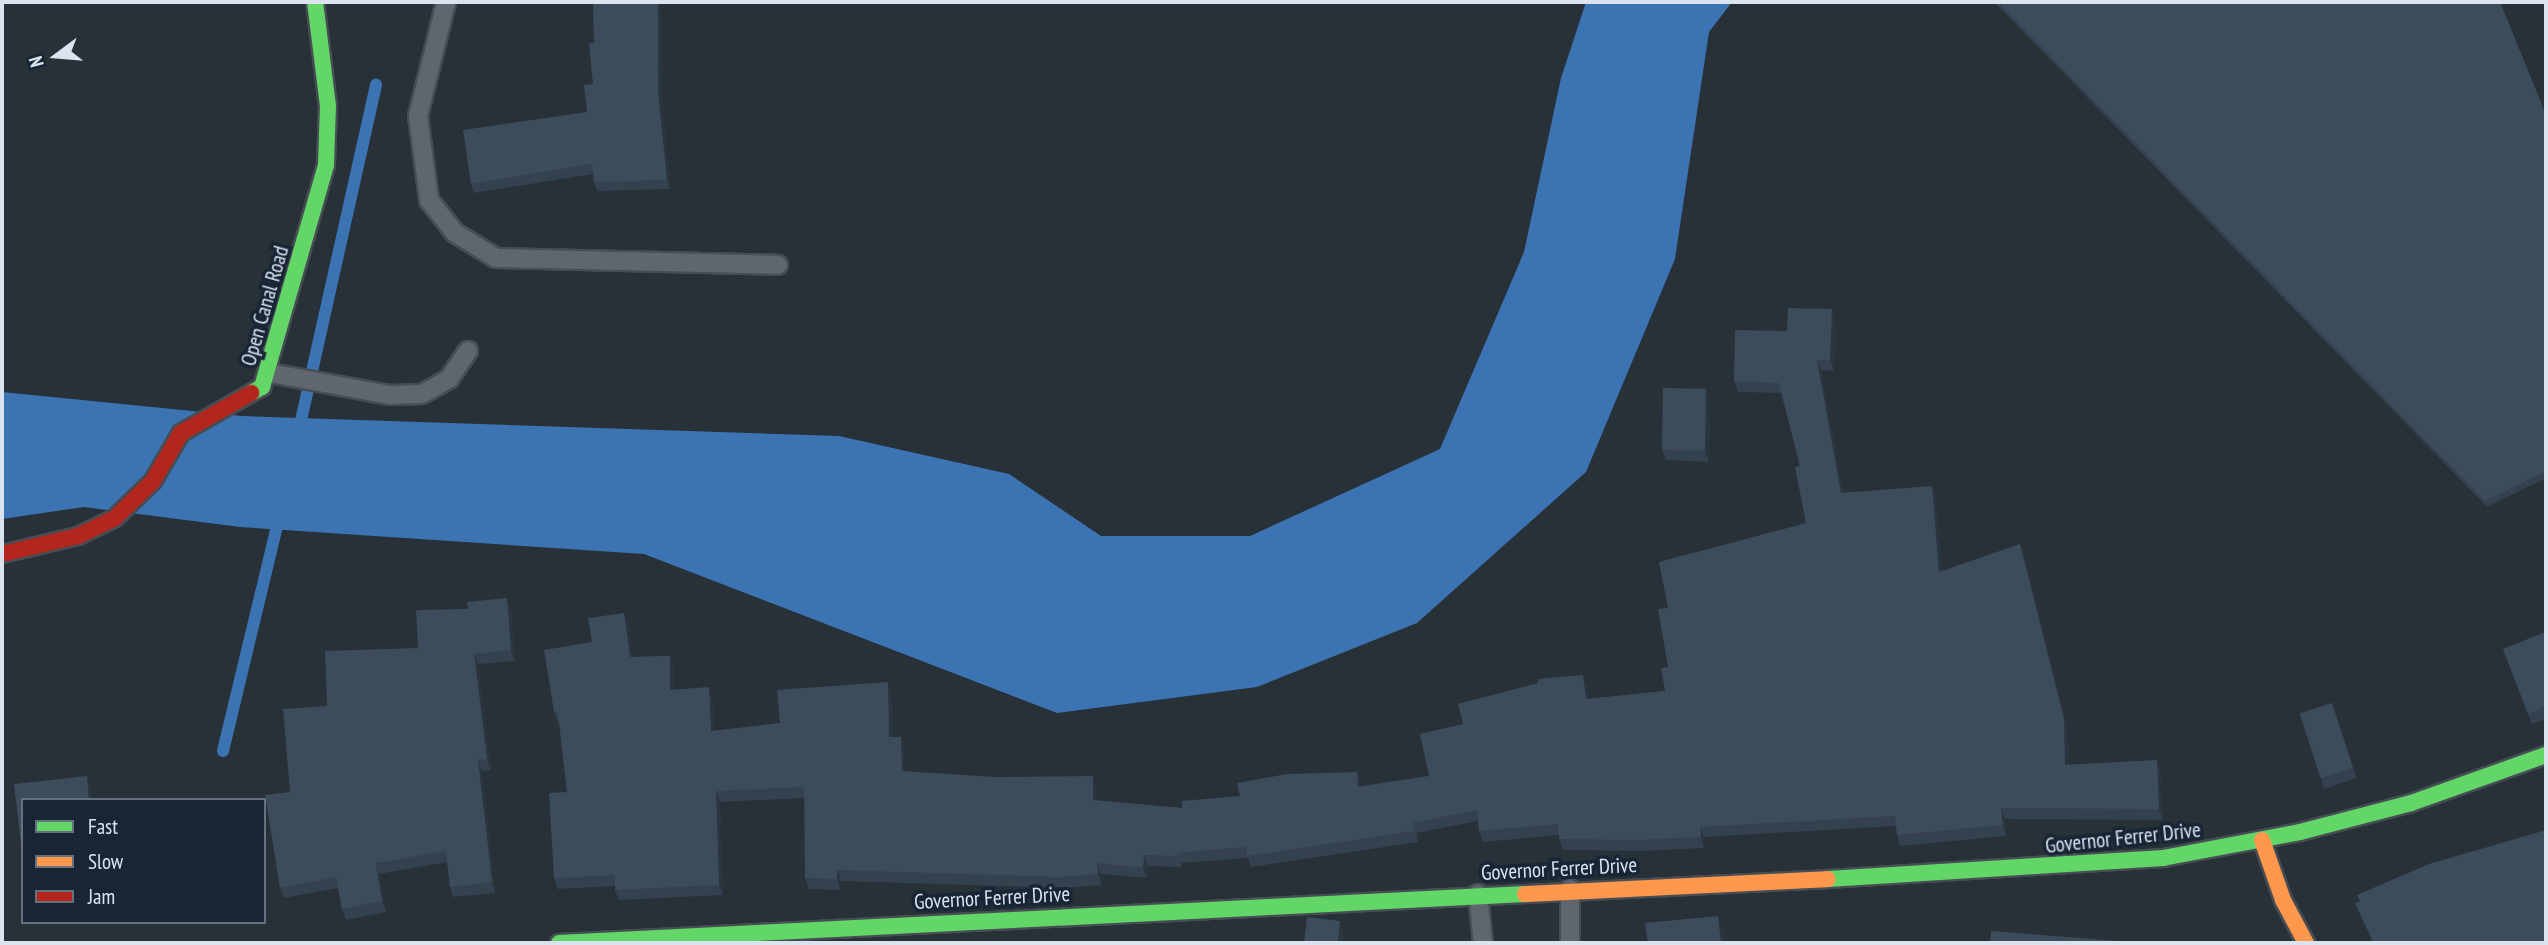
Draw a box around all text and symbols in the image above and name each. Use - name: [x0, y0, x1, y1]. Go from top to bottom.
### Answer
- north arrow: [21, 21, 91, 91]
- text: N: [23, 54, 49, 70]
- street label: Open Canal Road: [236, 243, 294, 369]
- legend: [21, 798, 266, 924]
- text: Fast: [88, 813, 118, 840]
- street label: Governor Ferrer Drive: [2044, 817, 2202, 859]
- text: Slow: [88, 848, 123, 875]
- street label: Governor Ferrer Drive: [1480, 852, 1638, 886]
- street label: Governor Ferrer Drive: [913, 881, 1071, 915]
- text: Jam: [88, 883, 115, 910]

